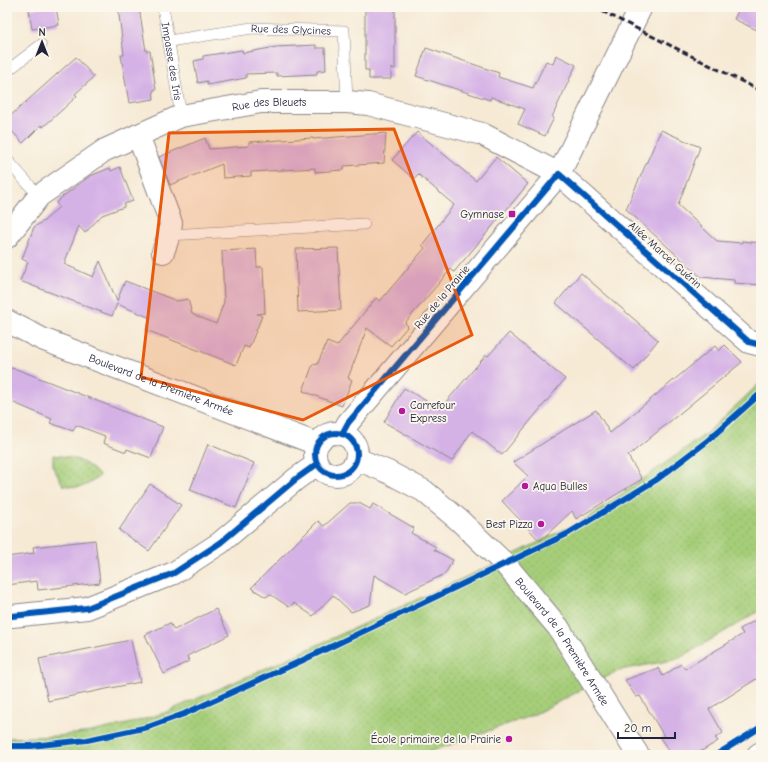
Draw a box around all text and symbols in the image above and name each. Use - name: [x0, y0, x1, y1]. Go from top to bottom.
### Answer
- street label: Impasse des Iris: [159, 21, 185, 102]
- street label: Rue des Glycines: [251, 21, 332, 37]
- north arrow: [22, 22, 62, 62]
- text: N: [38, 26, 46, 39]
- street label: Rue des Bleuets: [231, 96, 307, 113]
- place label: Gymnase: [460, 208, 504, 221]
- marker: Gymnase: [507, 209, 517, 219]
- street label: Allée Marcel Guérin: [626, 219, 704, 291]
- street label: Rue de la Prairie: [412, 262, 473, 331]
- street label: Boulevard de la Première Armée: [87, 351, 236, 418]
- place label: Carrefour Express: [410, 399, 456, 425]
- marker: Carrefour Express: [397, 406, 407, 416]
- place label: Aqua Bulles: [533, 480, 588, 493]
- marker: Aqua Bulles: [520, 481, 530, 491]
- place label: Best Pizza: [486, 518, 533, 531]
- marker: Best Pizza: [536, 519, 546, 529]
- street label: Boulevard de la Première Armée: [513, 575, 612, 708]
- scale bar: [618, 714, 675, 740]
- text: 20 m: [624, 721, 652, 735]
- place label: École primaire de la Prairie: [371, 732, 501, 746]
- marker: École primaire de la Prairie: [504, 734, 514, 744]

